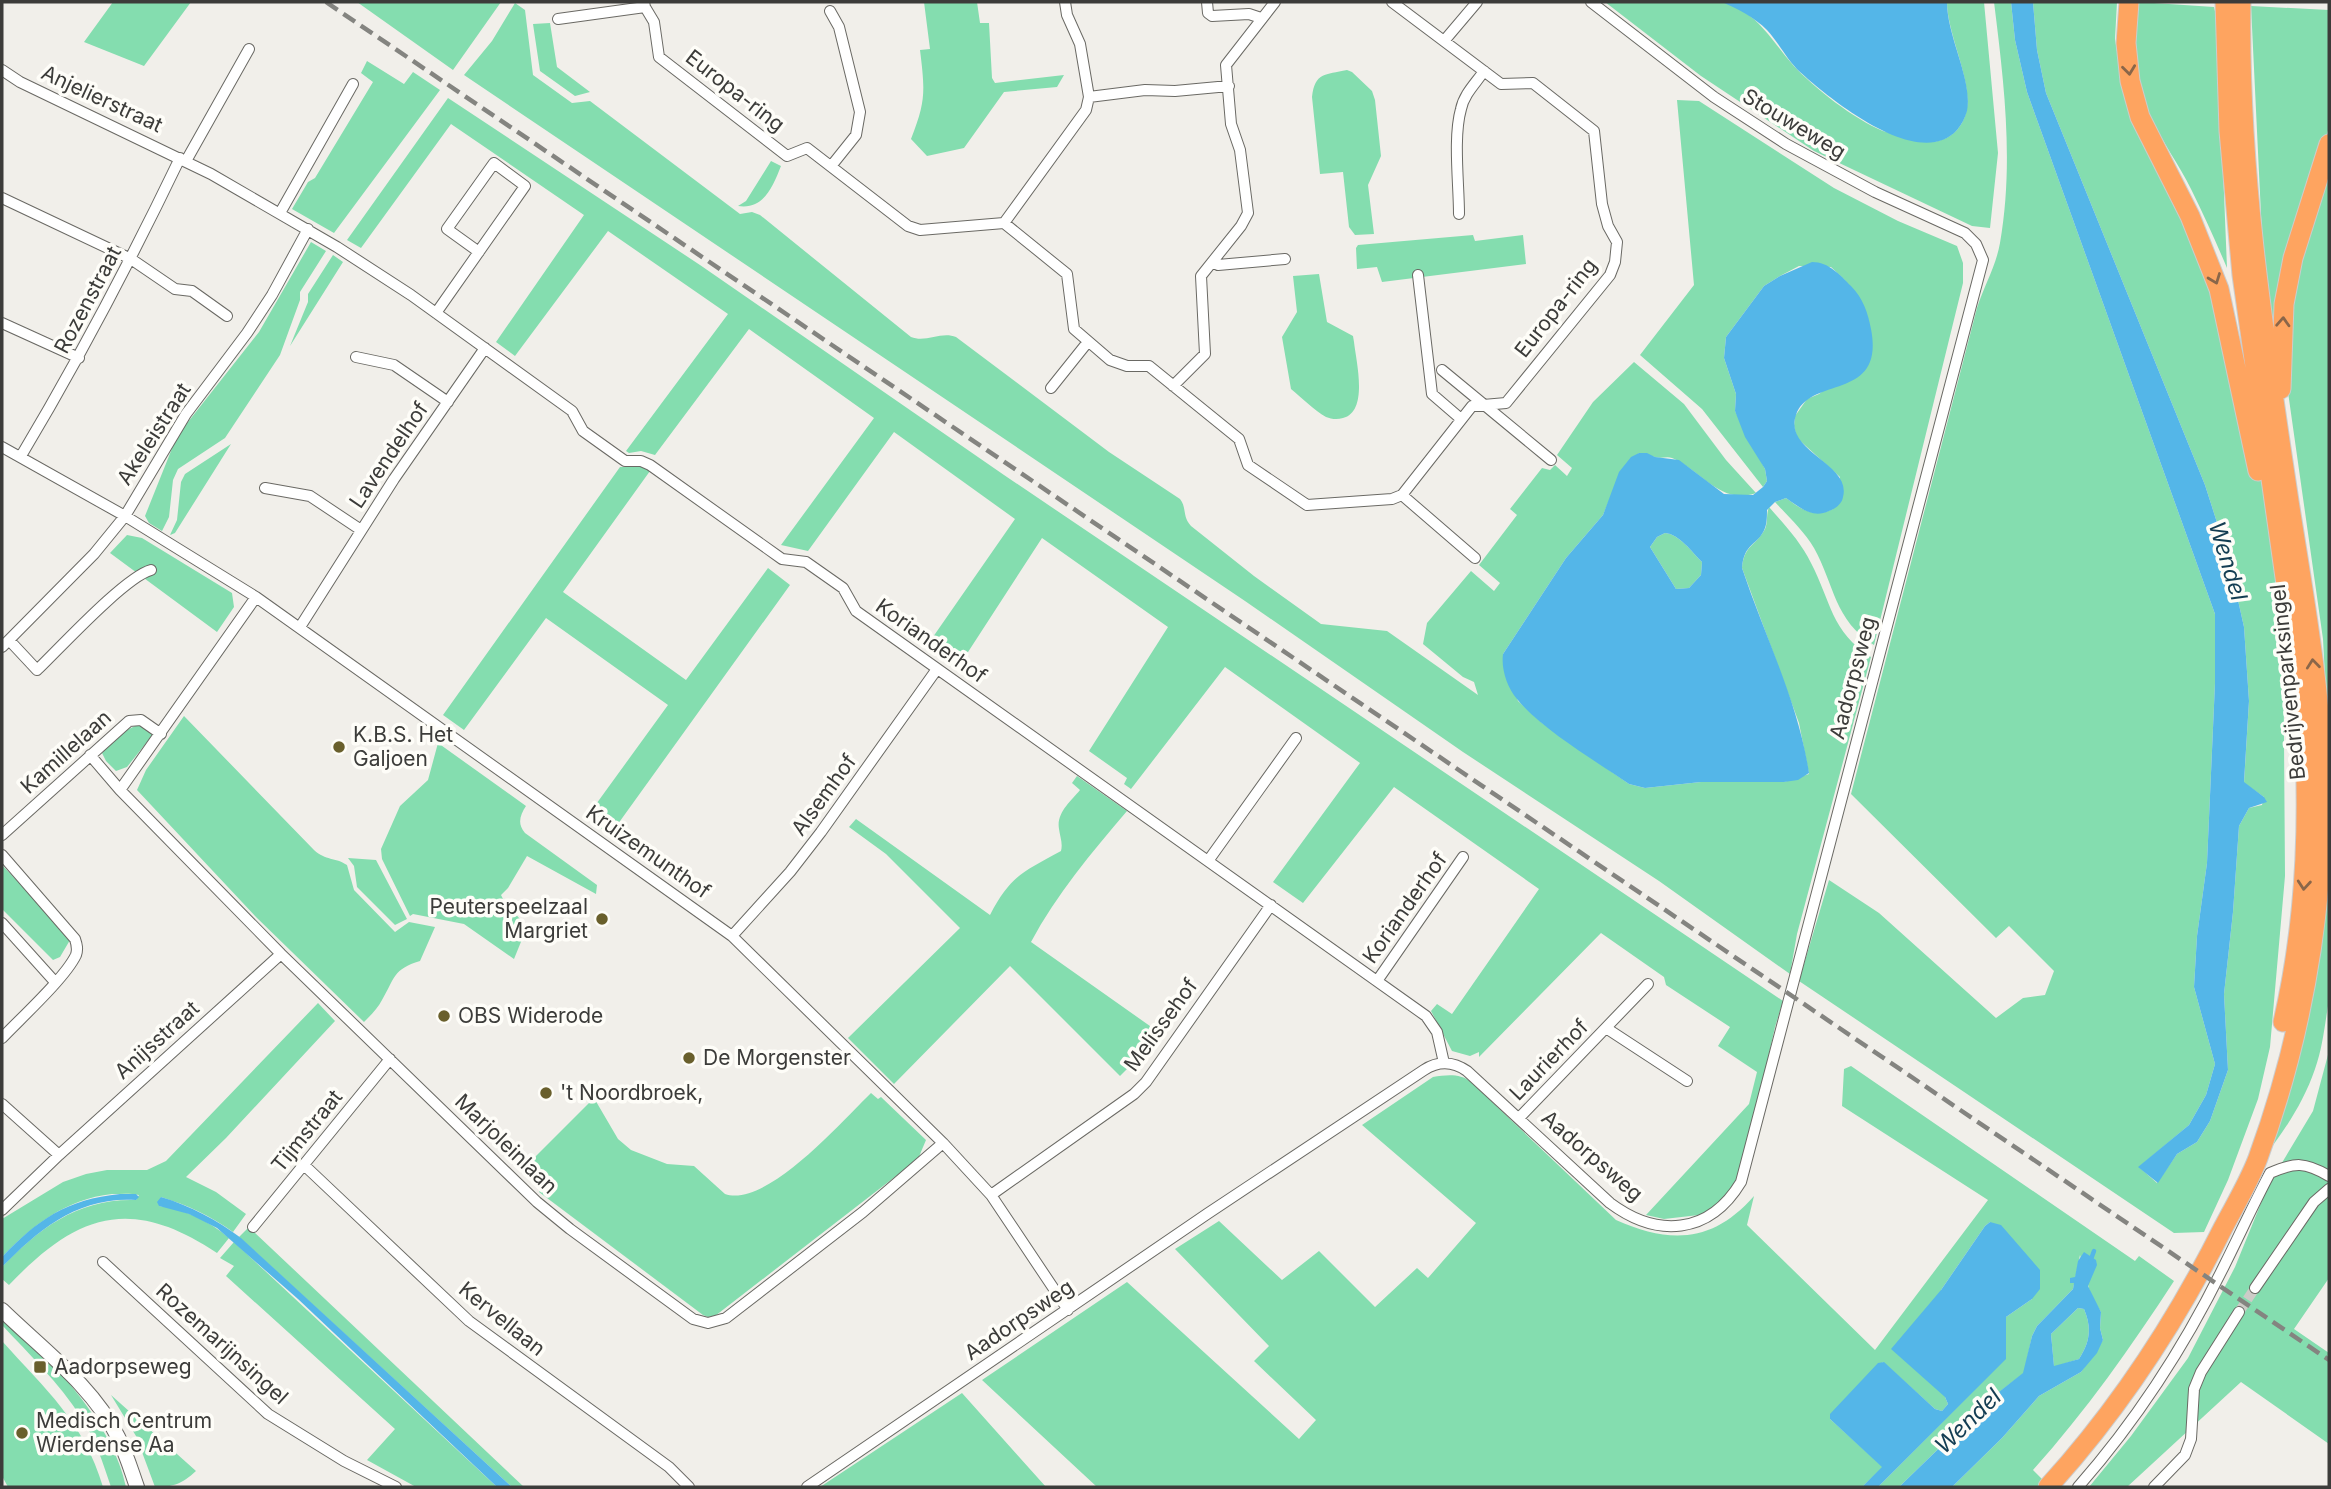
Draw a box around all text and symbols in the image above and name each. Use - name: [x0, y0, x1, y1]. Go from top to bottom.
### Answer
- street label: Europa-ring: [681, 44, 790, 137]
- street label: Anjelierstraat: [38, 60, 167, 138]
- one-way arrow: [2121, 64, 2136, 76]
- street label: Stouweweg: [1738, 83, 1850, 164]
- street label: Rozenstraat: [49, 242, 126, 358]
- street label: Europa-ring: [1509, 253, 1602, 362]
- one-way arrow: [2206, 273, 2220, 285]
- one-way arrow: [2275, 317, 2290, 328]
- street label: Akeleistraat: [111, 378, 196, 489]
- street label: Lavendelhof: [344, 397, 433, 512]
- water label: Wendel: [2203, 518, 2253, 604]
- street label: Bedrijvenparksingel: [2265, 583, 2310, 781]
- street label: Korianderhof: [871, 593, 992, 688]
- street label: Aadorpsweg: [1824, 614, 1881, 742]
- one-way arrow: [2306, 659, 2321, 670]
- street label: Kamillelaan: [15, 705, 116, 799]
- place label: K.B.S. Het Galjoen: [353, 722, 453, 771]
- marker: K.B.S. Het Galjoen: [331, 739, 347, 755]
- street label: Alsemhof: [786, 749, 861, 840]
- street label: Kruizemunthof: [581, 799, 715, 904]
- street label: Korianderhof: [1357, 847, 1452, 968]
- one-way arrow: [2297, 879, 2312, 890]
- place label: Peuterspeelzaal Margriet: [429, 894, 588, 943]
- marker: Peuterspeelzaal Margriet: [594, 911, 610, 927]
- street label: Melissehof: [1119, 973, 1203, 1076]
- street label: Anijsstraat: [109, 995, 204, 1084]
- place label: OBS Widerode: [458, 1003, 603, 1028]
- marker: OBS Widerode: [436, 1008, 452, 1024]
- street label: Laurierhof: [1504, 1014, 1593, 1105]
- place label: De Morgenster: [703, 1045, 851, 1070]
- marker: De Morgenster: [681, 1050, 697, 1066]
- place label: 't Noordbroek,: [560, 1080, 703, 1105]
- street label: Tijmstraat: [266, 1084, 347, 1177]
- marker: 't Noordbroek,: [538, 1085, 554, 1101]
- street label: Marjoleinlaan: [450, 1089, 563, 1199]
- street label: Aadorpsweg: [1537, 1105, 1648, 1206]
- street label: Aadorpsweg: [960, 1274, 1078, 1365]
- street label: Kervellaan: [454, 1276, 550, 1361]
- street label: Rozemarijnsingel: [151, 1278, 293, 1409]
- place label: Aadorpseweg: [54, 1354, 192, 1379]
- marker: Aadorpseweg: [32, 1359, 48, 1375]
- water label: Wendel: [1929, 1382, 2007, 1459]
- place label: Medisch Centrum Wierdense Aa: [36, 1408, 212, 1457]
- marker: Medisch Centrum Wierdense Aa: [14, 1425, 30, 1441]

